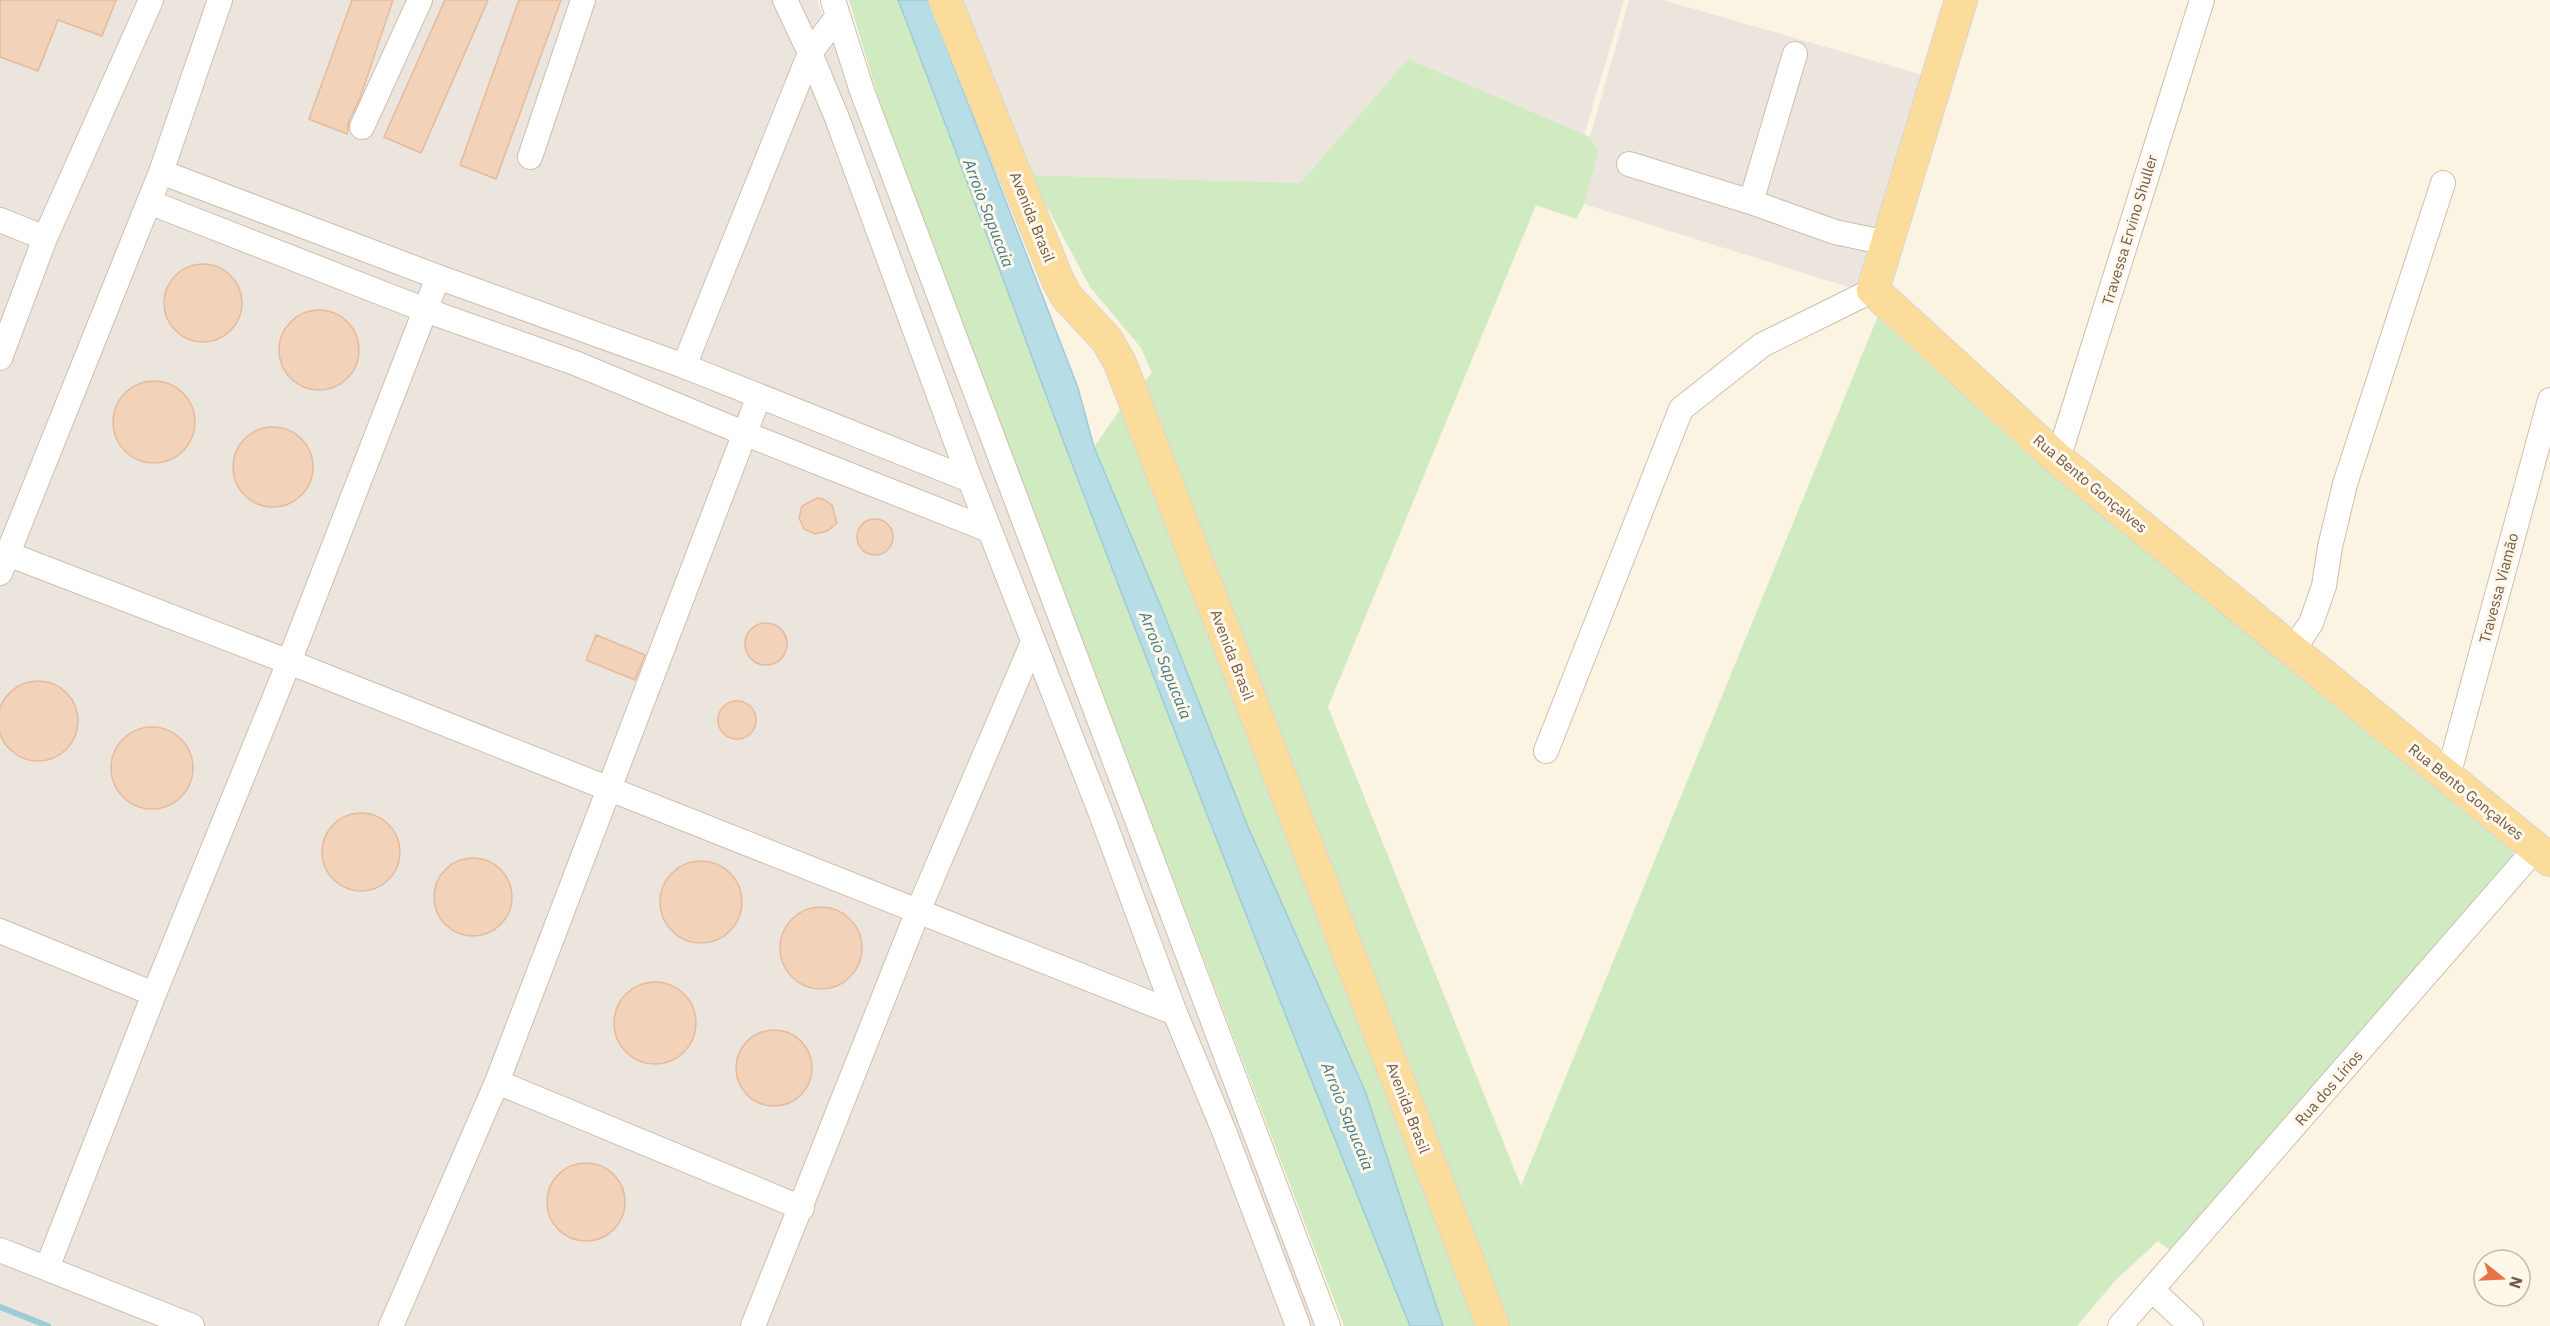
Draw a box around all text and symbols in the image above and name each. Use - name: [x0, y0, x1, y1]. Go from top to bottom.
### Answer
- street label: Travessa Ervino Shuller: [2098, 152, 2162, 307]
- water label: Arroio Sapucaia: [959, 155, 1019, 270]
- street label: Avenida Brasil: [1006, 169, 1059, 265]
- street label: Rua Bento Gonçalves: [2029, 430, 2151, 537]
- street label: Travessa Viamão: [2475, 531, 2522, 645]
- water label: Arroio Sapucaia: [1135, 607, 1197, 722]
- street label: Avenida Brasil: [1206, 607, 1258, 703]
- street label: Rua Bento Gonçalves: [2405, 739, 2528, 844]
- street label: Rua dos Lírios: [2291, 1046, 2367, 1129]
- water label: Arroio Sapucaia: [1317, 1058, 1379, 1173]
- street label: Avenida Brasil: [1382, 1060, 1434, 1156]
- north arrow: [2472, 1248, 2532, 1308]
- text: N: [2505, 1274, 2528, 1291]

